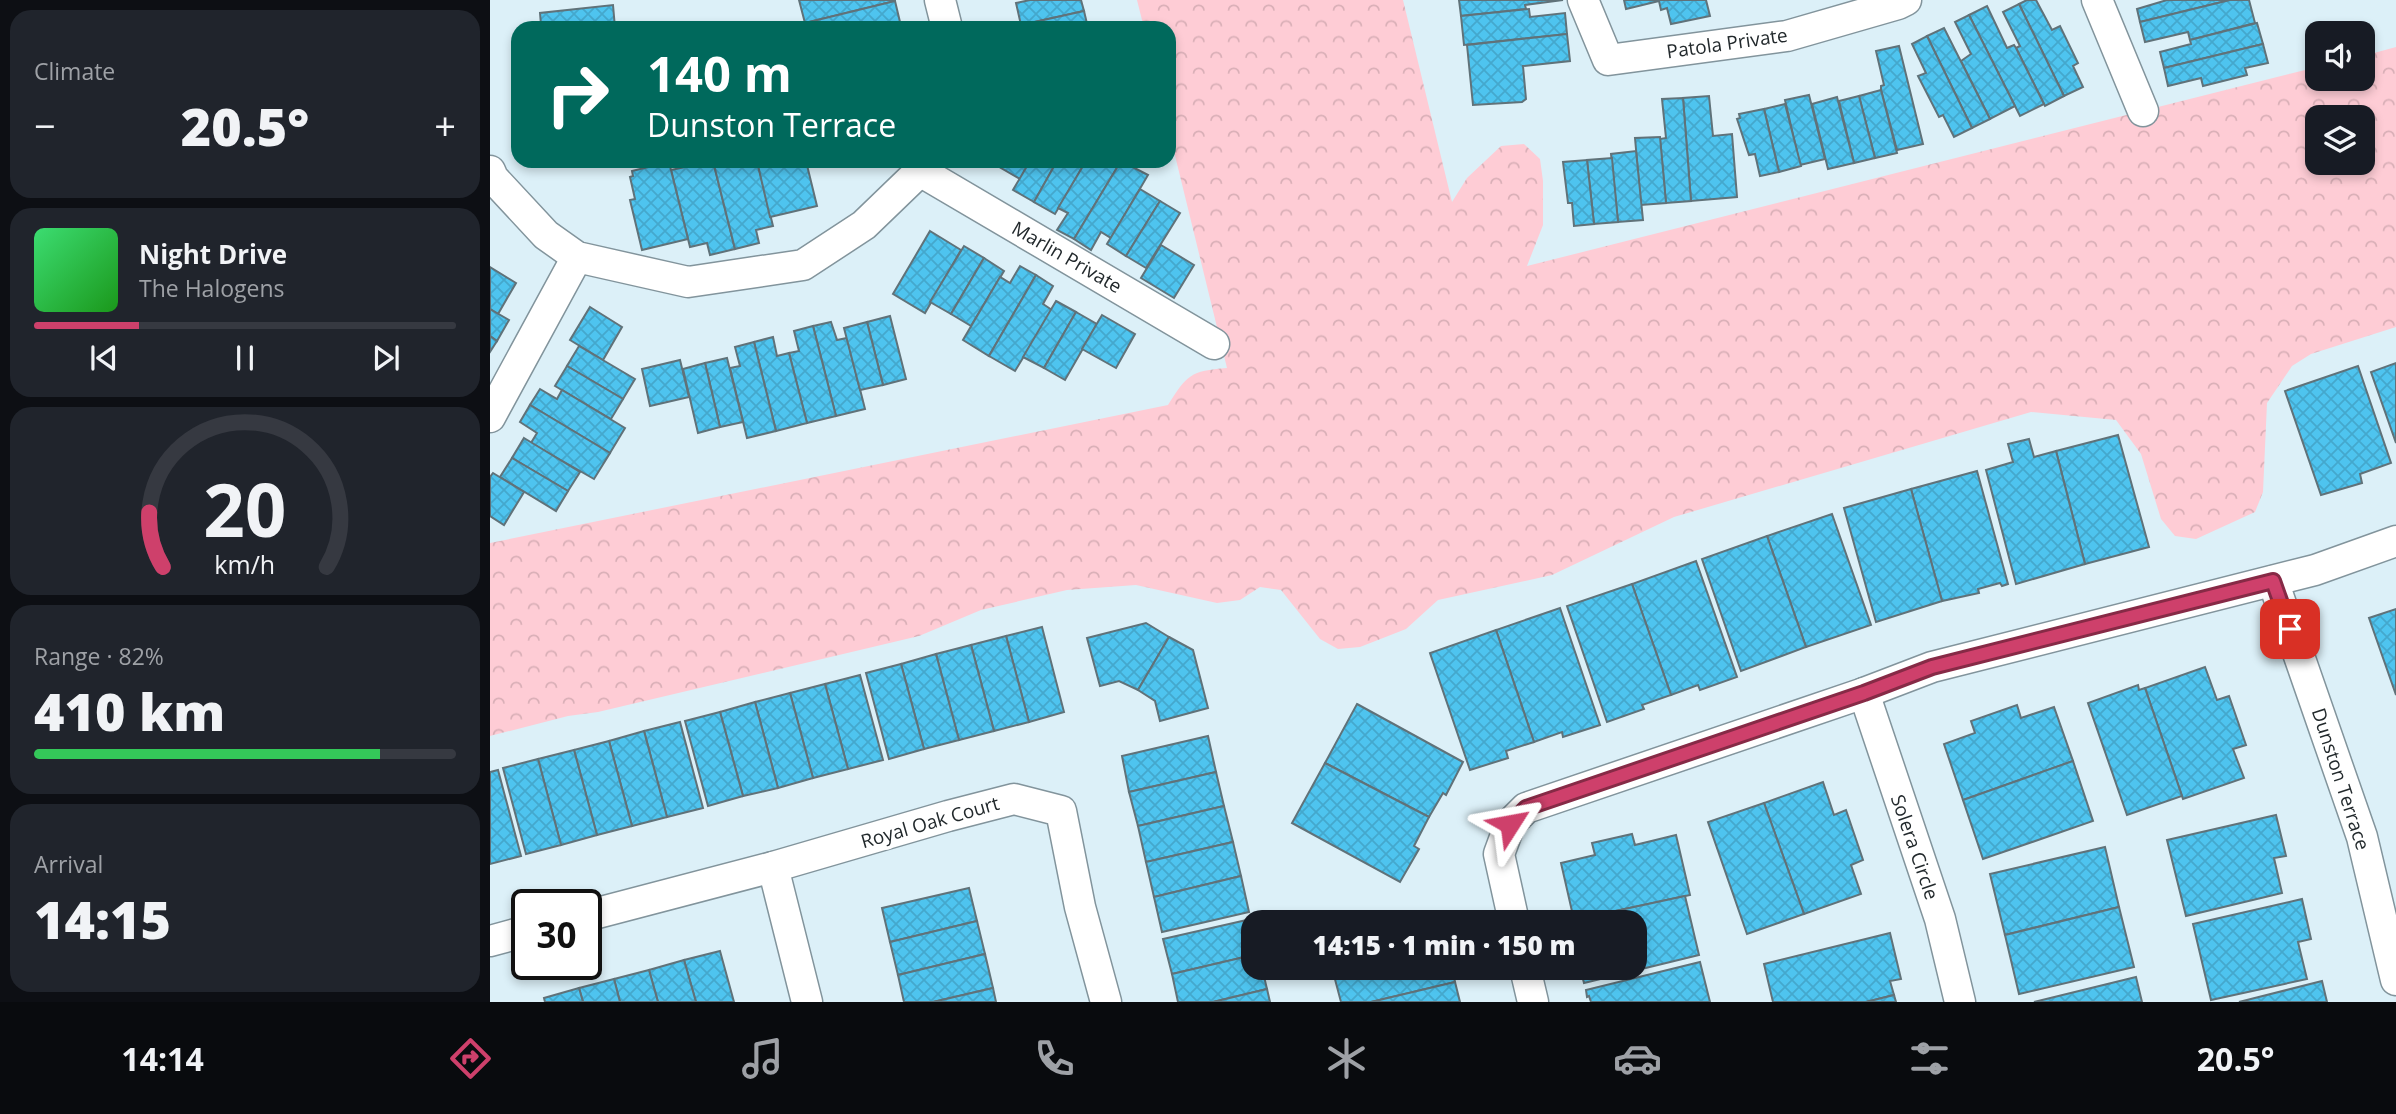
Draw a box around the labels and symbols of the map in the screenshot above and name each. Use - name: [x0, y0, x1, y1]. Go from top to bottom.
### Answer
- street label: Patola Private: [1665, 22, 1789, 64]
- street label: Marlin Private: [1007, 215, 1127, 299]
- pin: [2260, 599, 2320, 659]
- street label: Dunston Terrace: [2306, 705, 2376, 853]
- position arrow: [1473, 787, 1547, 861]
- street label: Royal Oak Court: [858, 790, 1002, 854]
- street label: Solera Circle: [1885, 791, 1945, 903]
- speed limit sign: 30: [511, 889, 602, 980]

